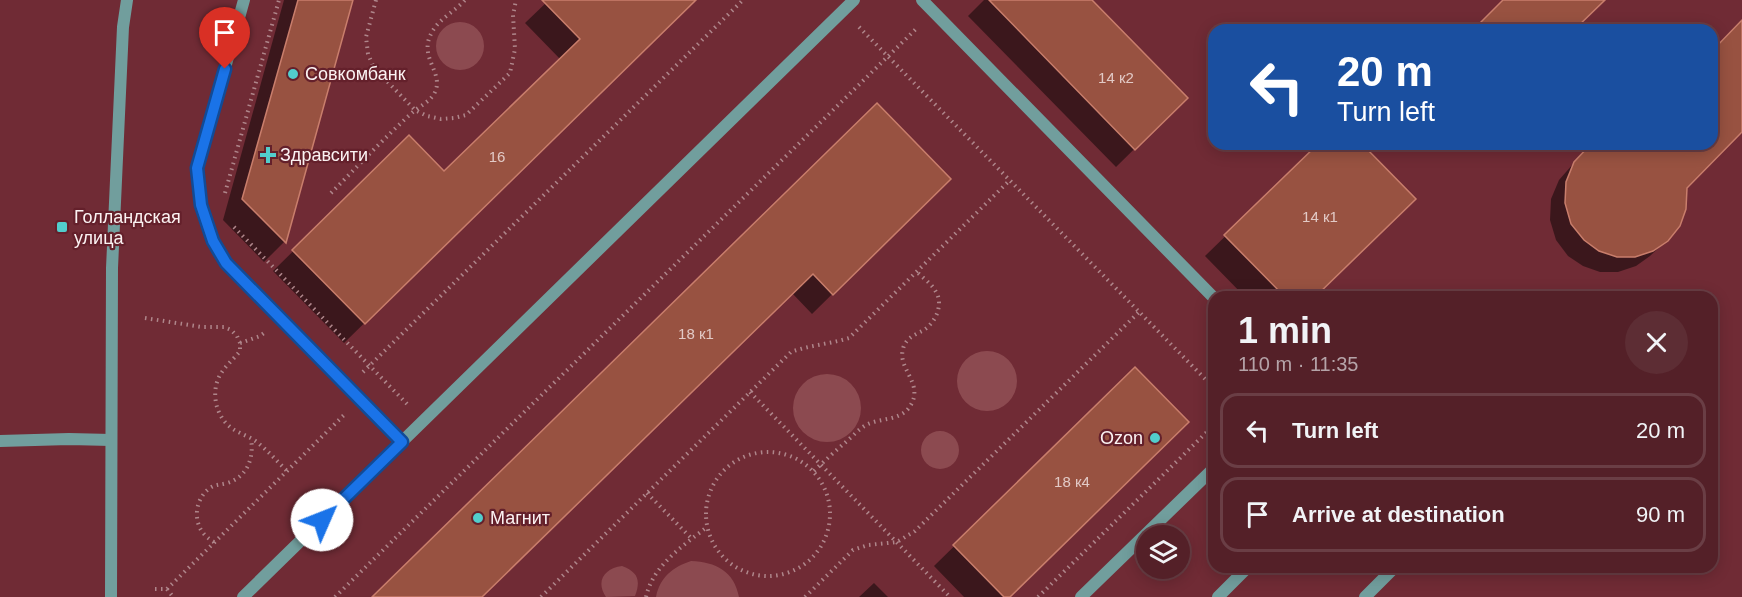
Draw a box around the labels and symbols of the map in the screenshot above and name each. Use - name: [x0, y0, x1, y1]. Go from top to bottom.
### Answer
- pin: [199, 7, 250, 69]
- place label: Совкомбанк: [305, 64, 406, 84]
- marker: Совкомбанк: [286, 67, 300, 81]
- house number: 14 к2: [1098, 69, 1134, 86]
- place label: Здравсити: [280, 145, 368, 165]
- marker: Здравсити: [261, 148, 275, 162]
- house number: 16: [489, 148, 505, 165]
- place label: Голландская улица: [74, 207, 181, 248]
- house number: 14 к1: [1302, 208, 1338, 225]
- marker: Голландская улица: [55, 220, 69, 234]
- house number: 18 к1: [678, 325, 714, 342]
- place label: Ozon: [1100, 428, 1143, 448]
- marker: Ozon: [1148, 431, 1162, 445]
- house number: 18 к4: [1054, 473, 1090, 490]
- position arrow: [290, 488, 354, 552]
- place label: Магнит: [490, 508, 550, 528]
- marker: Магнит: [471, 511, 485, 525]

